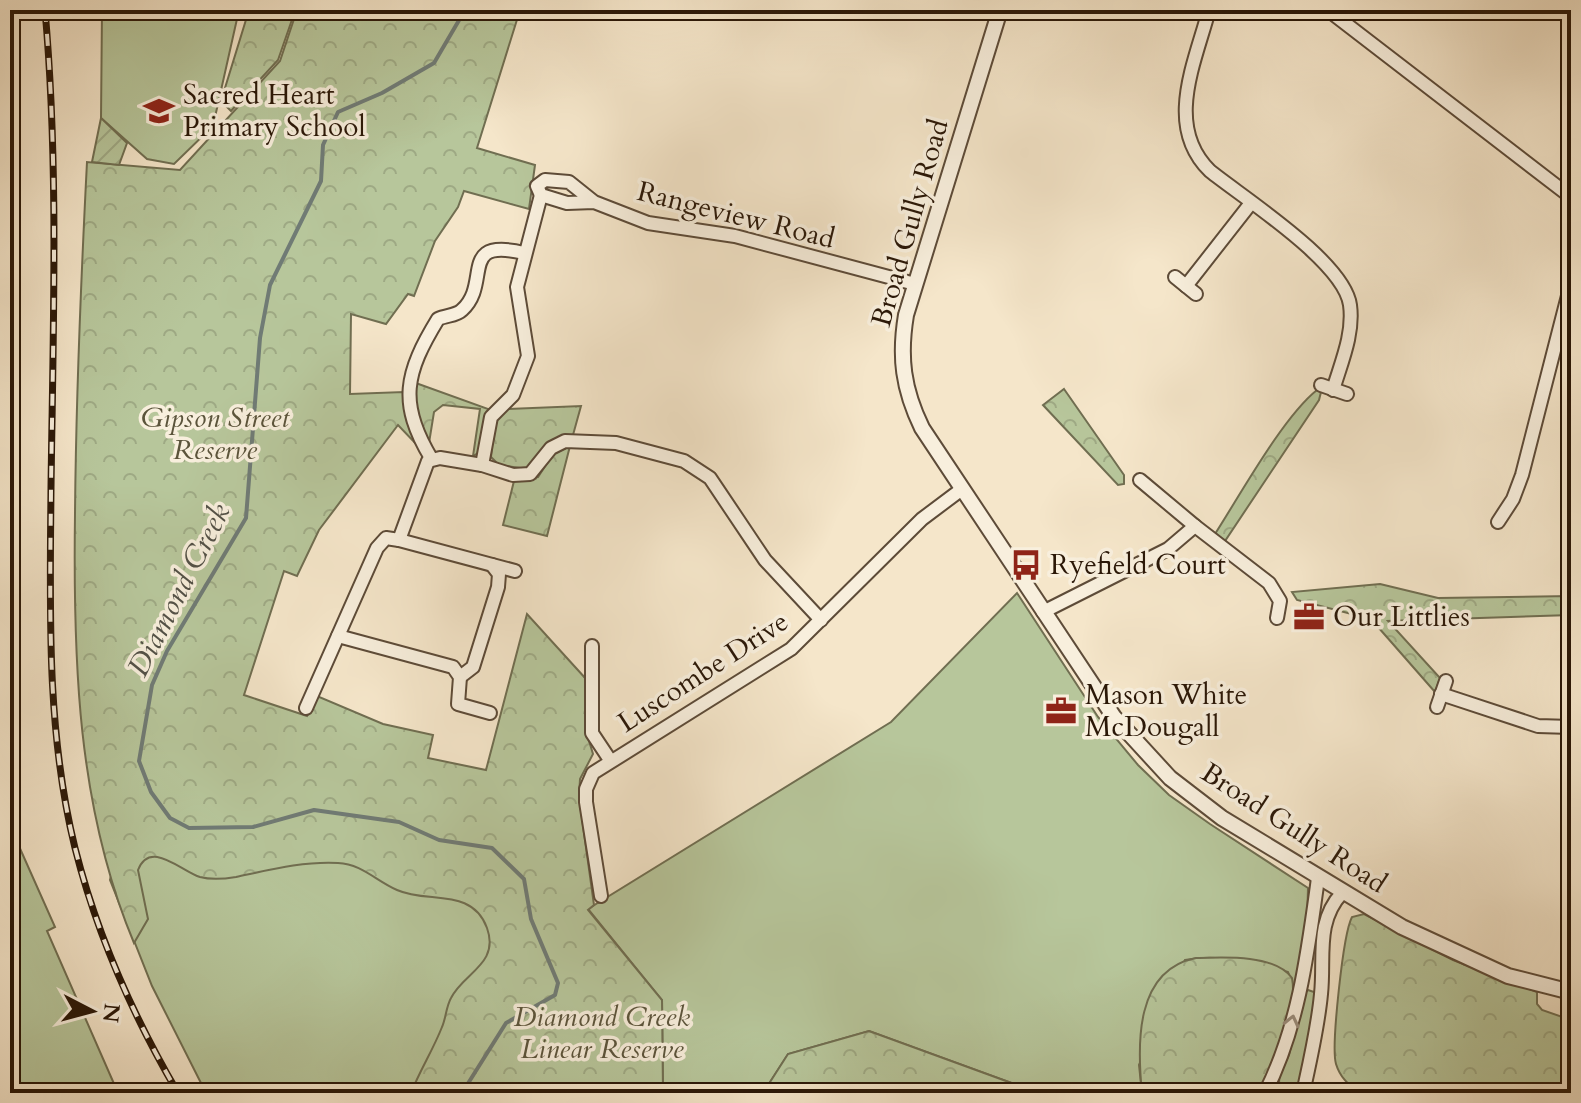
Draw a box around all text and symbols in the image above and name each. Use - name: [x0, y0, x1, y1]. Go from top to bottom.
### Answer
- place label: Sacred Heart Primary School: [183, 76, 366, 146]
- school or university icon: Sacred Heart Primary School: [142, 94, 176, 128]
- street label: Broad Gully Road: [862, 115, 958, 331]
- street label: Rangeview Road: [633, 172, 839, 258]
- park label: Gipson Street Reserve: [141, 399, 290, 469]
- water label: Diamond Creek: [118, 496, 240, 684]
- place label: Ryefield Court: [1050, 546, 1226, 584]
- bus stop icon: Ryefield Court: [1009, 548, 1043, 582]
- place label: Our Littlies: [1333, 598, 1470, 636]
- office icon: Our Littlies: [1292, 600, 1326, 634]
- street label: Luscombe Drive: [610, 603, 796, 741]
- place label: Mason White McDougall: [1085, 676, 1247, 746]
- office icon: Mason White McDougall: [1044, 694, 1078, 728]
- street label: Broad Gully Road: [1194, 754, 1394, 902]
- north arrow: [52, 971, 132, 1051]
- park label: Diamond Creek Linear Reserve: [514, 998, 690, 1068]
- text: N: [95, 1002, 127, 1024]
- one-way arrow: [1283, 1014, 1300, 1028]

